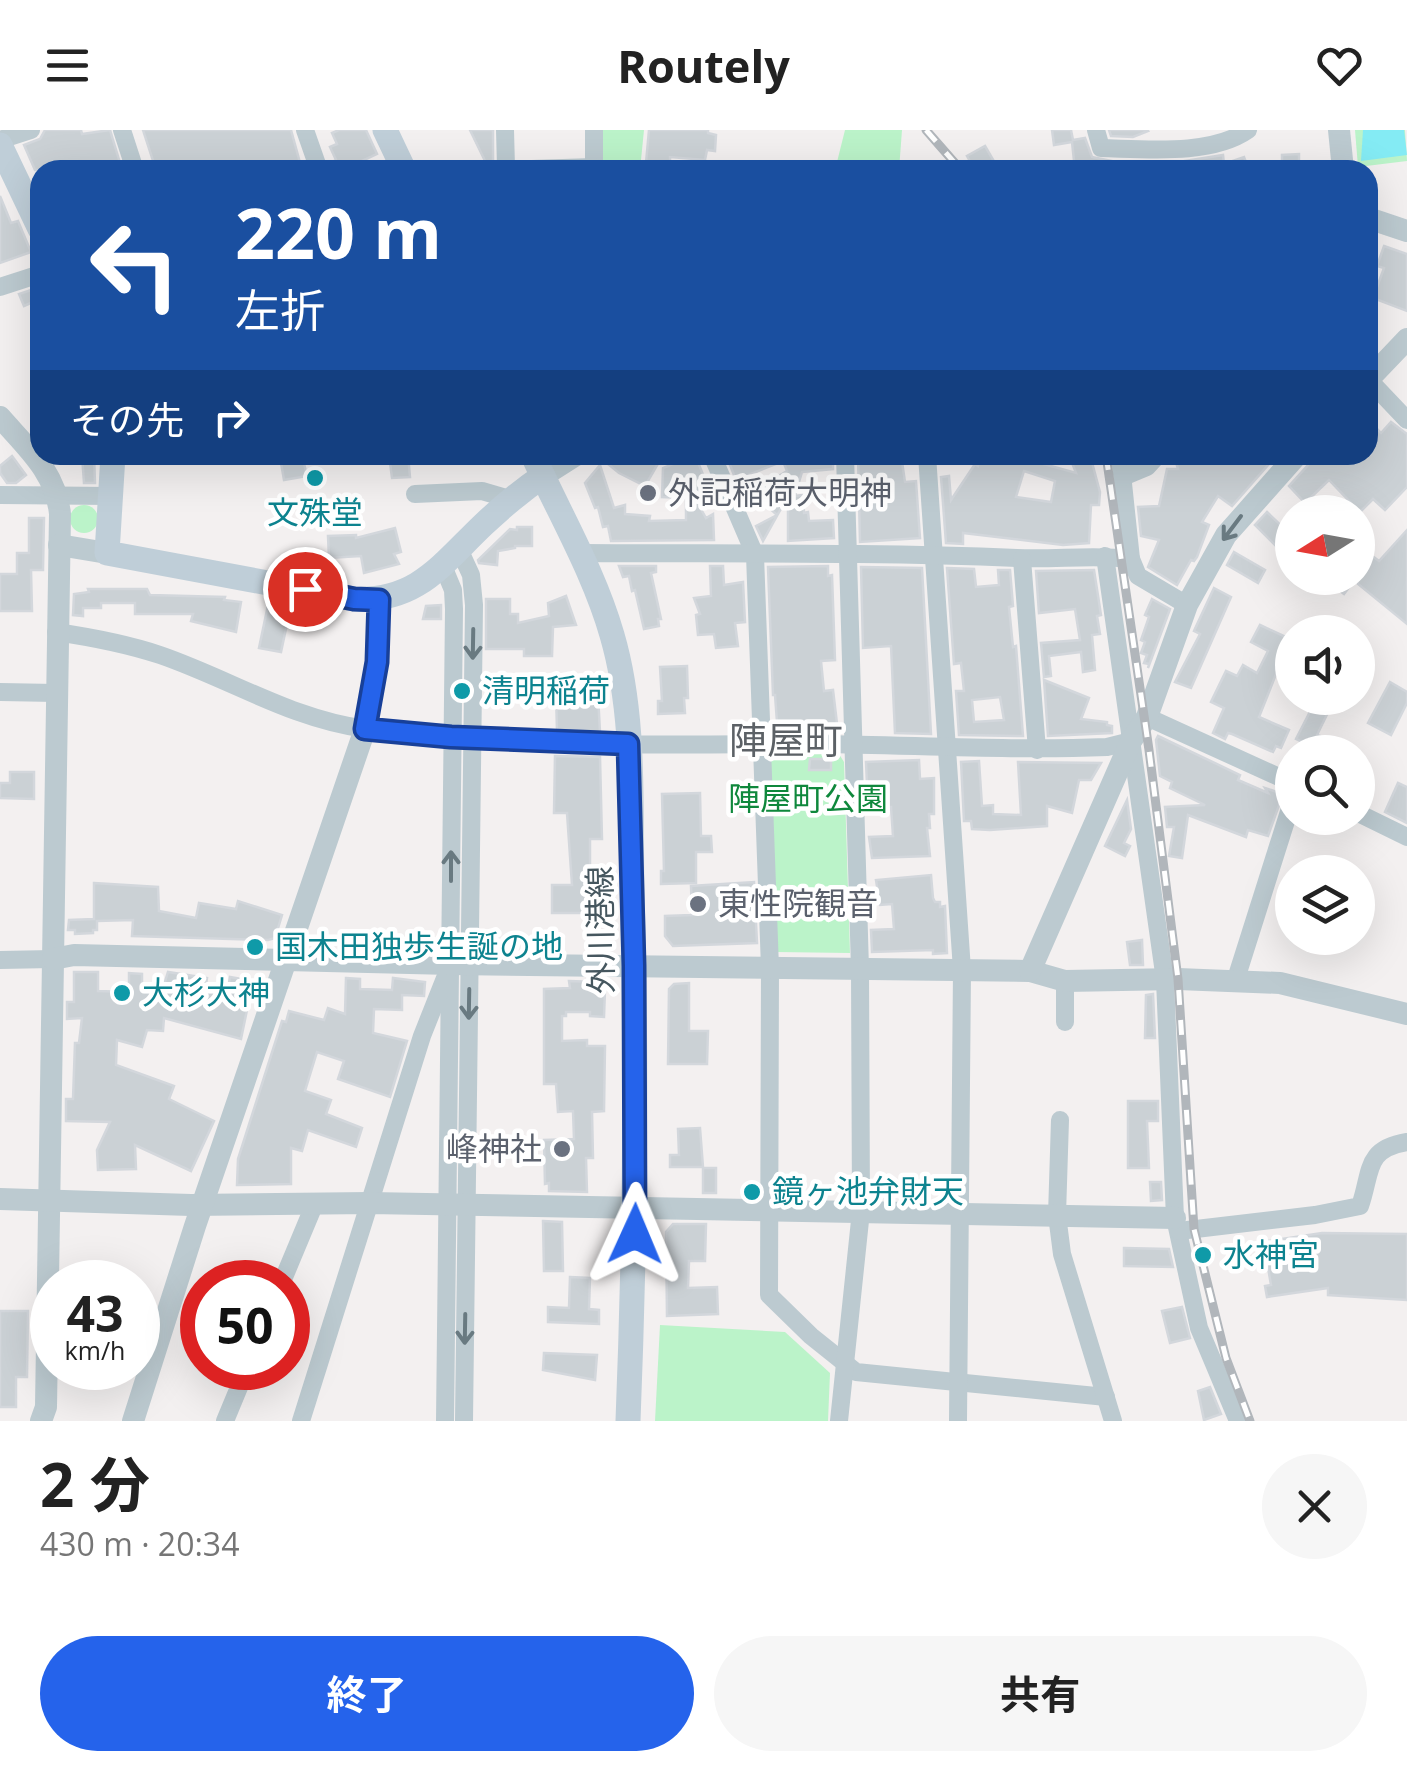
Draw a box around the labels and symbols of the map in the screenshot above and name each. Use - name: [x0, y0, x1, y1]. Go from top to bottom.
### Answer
- marker: 文殊堂: [304, 467, 326, 489]
- place label: 外記稲荷大明神: [668, 470, 892, 513]
- marker: 外記稲荷大明神: [637, 482, 659, 504]
- place label: 文殊堂: [267, 490, 363, 533]
- north arrow: [1275, 495, 1375, 595]
- one-way arrow: [1222, 514, 1243, 541]
- pin: [263, 547, 348, 632]
- one-way arrow: [464, 626, 482, 659]
- place label: 清明稲荷: [482, 668, 610, 711]
- marker: 清明稲荷: [451, 680, 473, 702]
- district label: 陣屋町: [729, 713, 843, 765]
- park label: 陣屋町公園: [728, 776, 888, 819]
- one-way arrow: [442, 851, 460, 884]
- street label: 外川港線: [577, 866, 622, 994]
- place label: 東性院観音: [718, 881, 878, 924]
- marker: 東性院観音: [687, 893, 709, 915]
- place label: 国木田独歩生誕の地: [275, 924, 563, 967]
- marker: 国木田独歩生誕の地: [244, 936, 266, 958]
- place label: 大杉大神: [142, 970, 270, 1013]
- marker: 大杉大神: [111, 982, 133, 1004]
- one-way arrow: [460, 986, 478, 1019]
- place label: 峰神社: [446, 1126, 542, 1169]
- marker: 峰神社: [551, 1138, 573, 1160]
- place label: 鏡ヶ池弁財天: [772, 1169, 964, 1212]
- marker: 鏡ヶ池弁財天: [741, 1181, 763, 1203]
- position arrow: [583, 1182, 687, 1286]
- place label: 水神宮: [1223, 1232, 1319, 1275]
- marker: 水神宮: [1192, 1244, 1214, 1266]
- speed limit sign: 50: [180, 1260, 310, 1390]
- one-way arrow: [456, 1312, 474, 1344]

